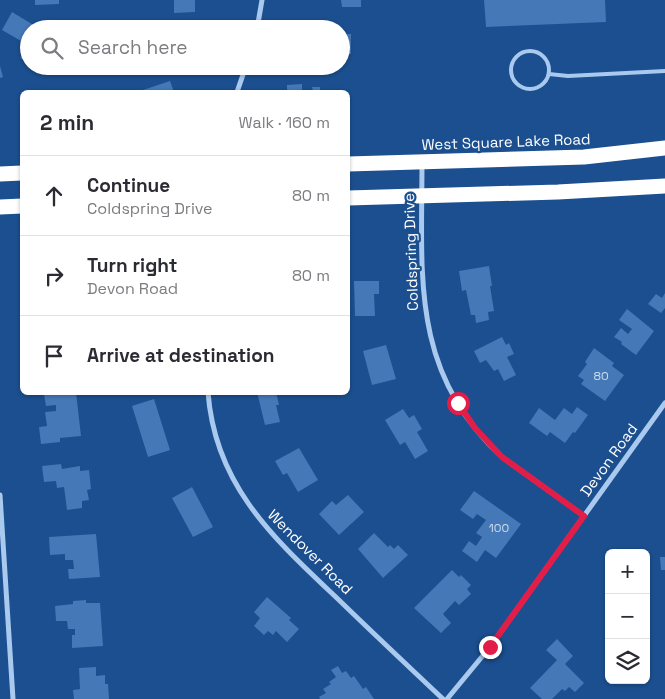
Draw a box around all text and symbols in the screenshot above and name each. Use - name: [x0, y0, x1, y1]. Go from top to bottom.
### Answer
- search box: [20, 20, 350, 75]
- icon: search: [38, 34, 66, 62]
- text: Search here: [78, 35, 188, 60]
- text: 2 min: [40, 109, 94, 136]
- text: Walk · 160 m: [239, 112, 330, 133]
- street label: West Square Lake Road: [421, 129, 591, 154]
- text: Continue: [87, 173, 170, 198]
- icon: ahead: [40, 182, 68, 210]
- text: 80 m: [292, 185, 330, 206]
- street label: Coldspring Drive: [399, 193, 422, 311]
- text: Coldspring Drive: [87, 198, 213, 219]
- text: Turn right: [87, 253, 177, 278]
- icon: right: [40, 262, 68, 290]
- text: 80 m: [292, 265, 330, 286]
- text: Devon Road: [87, 278, 178, 299]
- icon: arrive: [40, 342, 68, 370]
- text: Arrive at destination: [87, 343, 275, 368]
- house number: 80: [593, 368, 609, 384]
- route start: [447, 392, 470, 415]
- street label: Devon Road: [576, 420, 641, 500]
- street label: Wendover Road: [264, 505, 357, 598]
- house number: 100: [489, 520, 509, 536]
- map controls: [605, 549, 650, 684]
- button: +: [605, 549, 650, 594]
- button: −: [605, 594, 650, 639]
- route end: [479, 636, 502, 659]
- button: layers: [605, 639, 650, 684]

